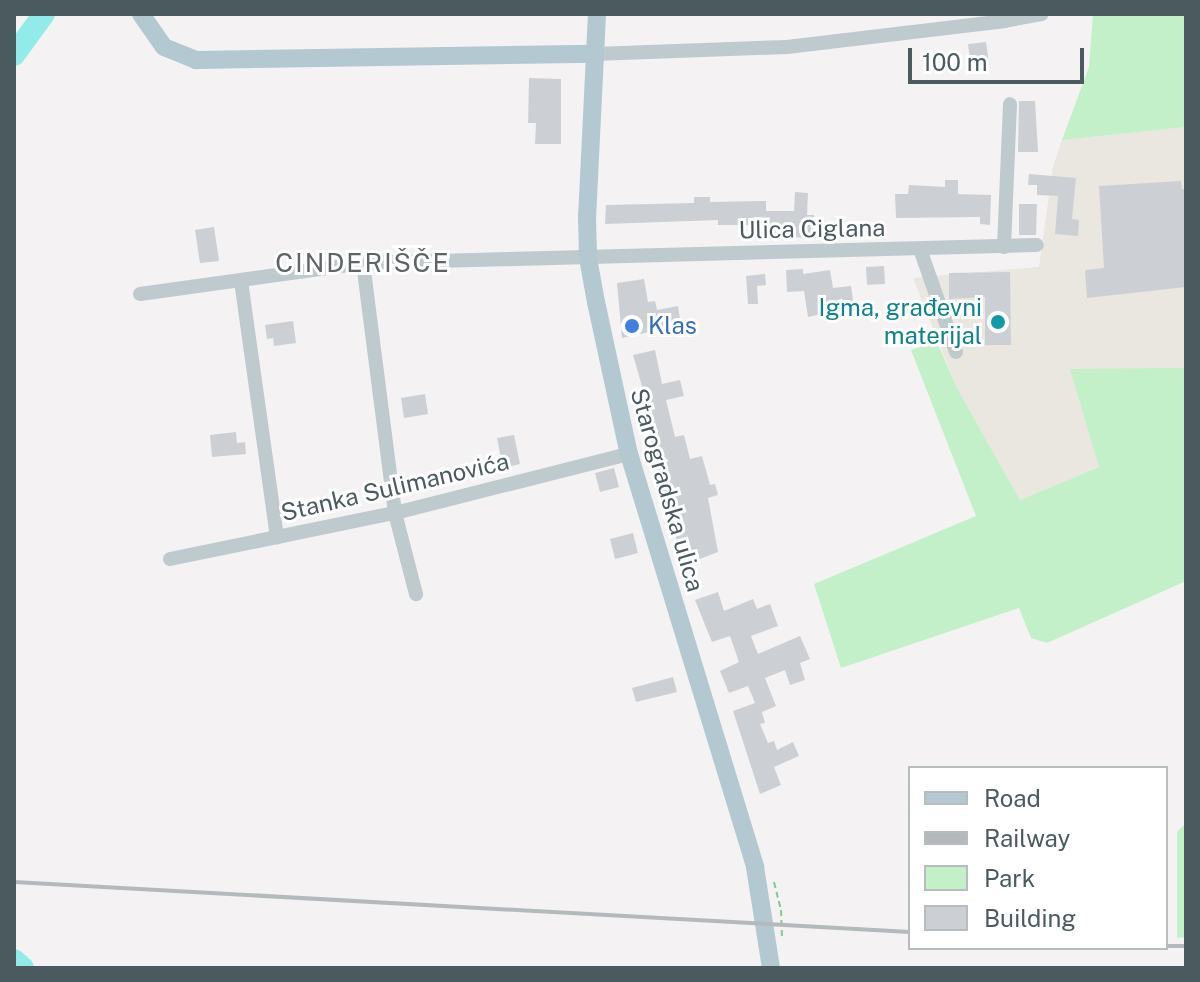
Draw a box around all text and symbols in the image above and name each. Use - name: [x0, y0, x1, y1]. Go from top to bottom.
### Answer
- scale bar: [912, 32, 1088, 82]
- text: 100 m: [922, 48, 988, 76]
- street label: Ulica Ciglana: [738, 213, 886, 245]
- district label: CINDERIŠČE: [275, 247, 451, 279]
- place label: Igma, građevni materijal: [818, 294, 982, 350]
- place label: Klas: [648, 312, 697, 340]
- marker: Igma, građevni materijal: [989, 313, 1007, 331]
- marker: Klas: [623, 317, 641, 335]
- street label: Starogradska ulica: [624, 385, 710, 595]
- street label: Stanka Sulimanovića: [278, 447, 512, 527]
- legend: [908, 766, 1168, 950]
- text: Road: [984, 784, 1041, 812]
- text: Railway: [984, 824, 1070, 852]
- text: Park: [984, 864, 1035, 892]
- text: Building: [984, 904, 1076, 932]

